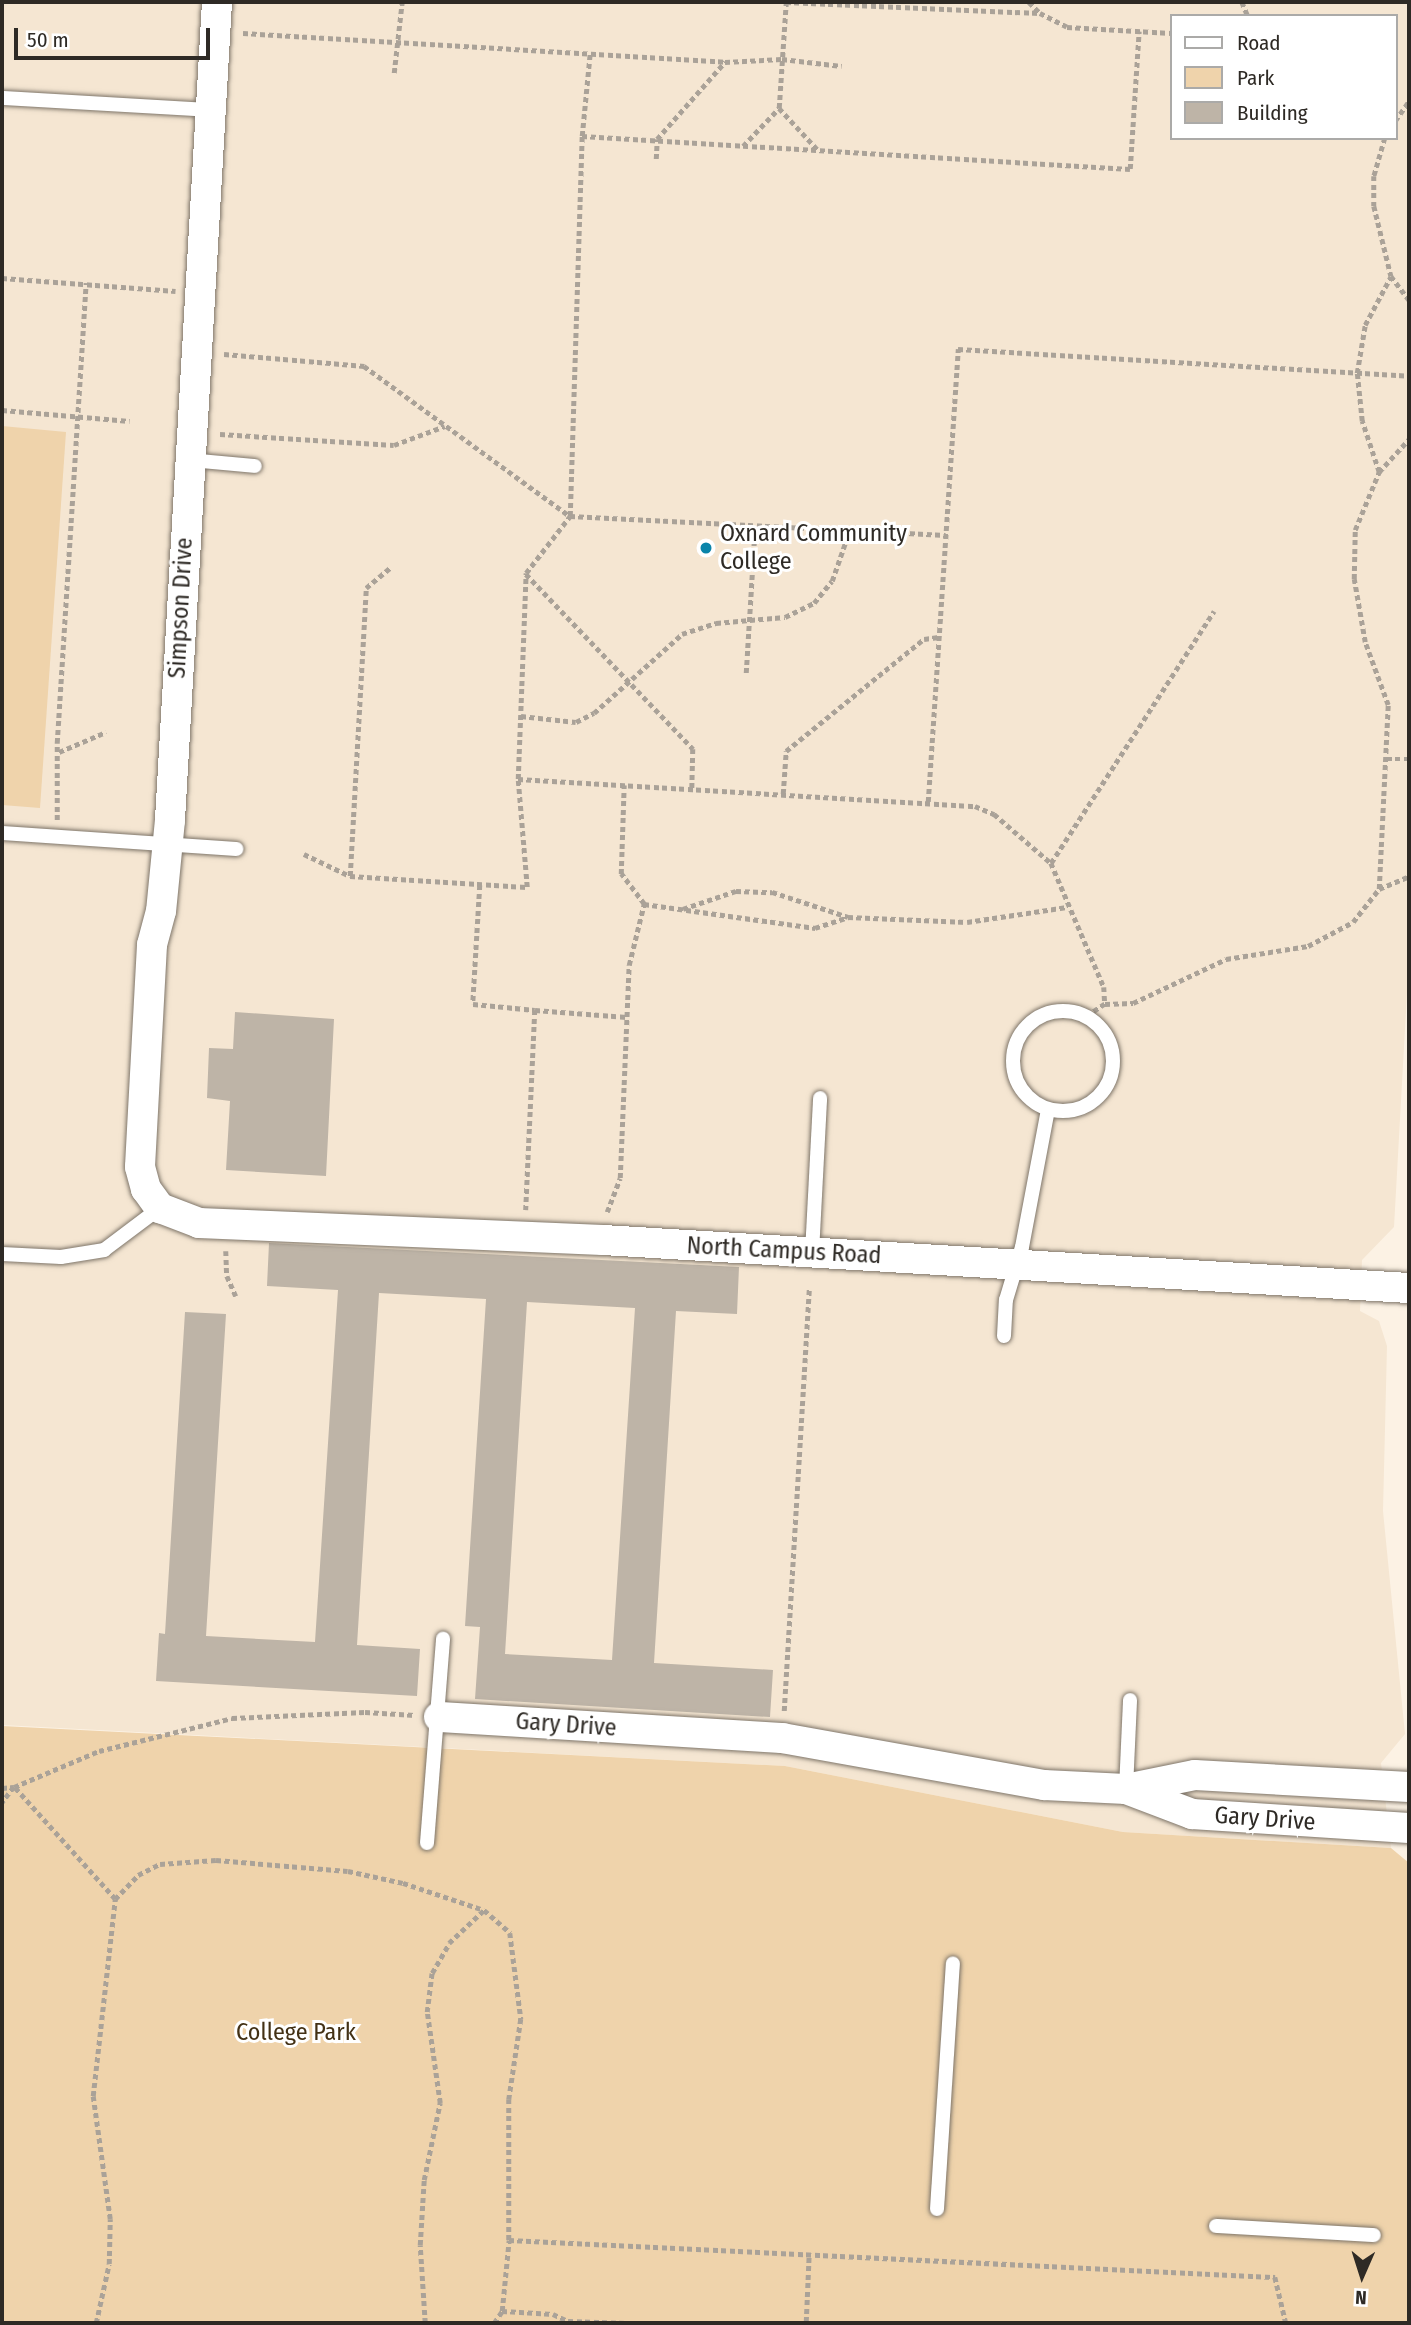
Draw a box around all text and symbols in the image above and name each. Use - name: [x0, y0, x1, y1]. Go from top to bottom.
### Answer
- scale bar: [18, 14, 214, 58]
- legend: [1170, 14, 1397, 140]
- text: 50 m: [27, 27, 69, 53]
- text: Road: [1237, 30, 1281, 56]
- text: Park: [1237, 65, 1274, 91]
- text: Building: [1237, 100, 1308, 126]
- place label: Oxnard Community College: [720, 520, 907, 576]
- street label: Simpson Drive: [163, 537, 199, 679]
- marker: Oxnard Community College: [698, 540, 714, 556]
- street label: North Campus Road: [686, 1232, 882, 1270]
- street label: Gary Drive: [515, 1707, 617, 1743]
- street label: Gary Drive: [1214, 1801, 1316, 1837]
- park label: College Park: [236, 2019, 356, 2047]
- north arrow: [1327, 2241, 1397, 2311]
- text: N: [1355, 2286, 1367, 2309]

